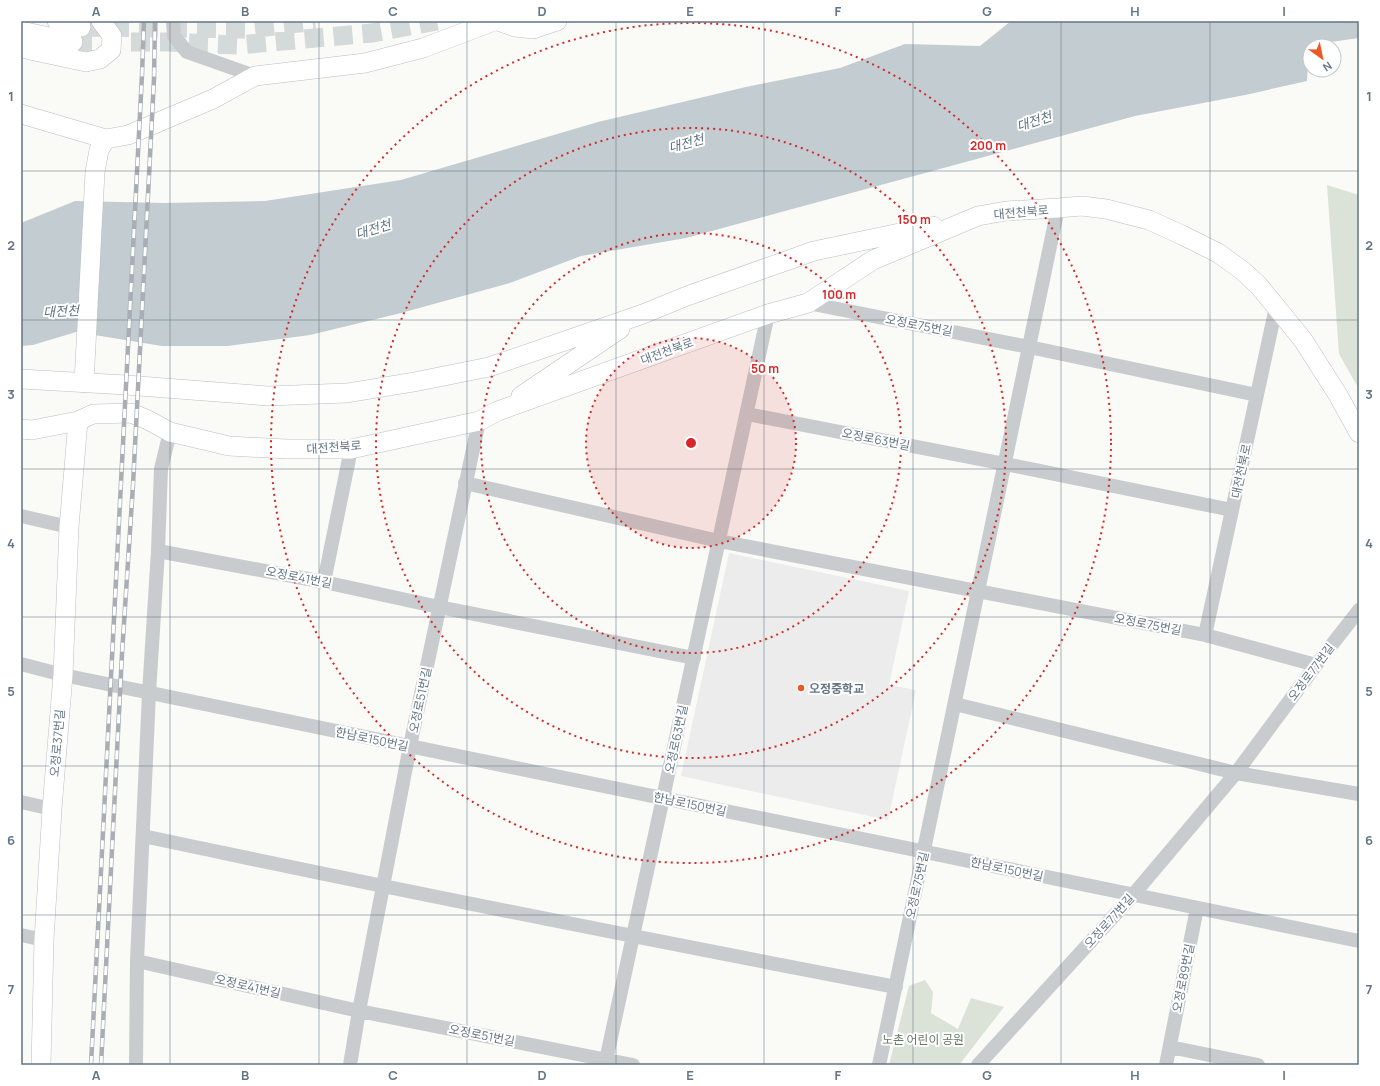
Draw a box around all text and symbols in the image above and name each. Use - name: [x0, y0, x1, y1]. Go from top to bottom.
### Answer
- text: A: [92, 2, 101, 20]
- text: B: [241, 2, 249, 20]
- text: C: [388, 2, 398, 20]
- text: D: [537, 2, 547, 20]
- text: E: [686, 2, 694, 20]
- text: F: [835, 2, 842, 20]
- text: G: [982, 2, 992, 20]
- text: H: [1130, 2, 1140, 20]
- text: I: [1282, 2, 1286, 20]
- north arrow: [1302, 38, 1342, 78]
- text: N: [1320, 58, 1335, 75]
- text: 1: [8, 87, 14, 105]
- text: 1: [1366, 87, 1372, 105]
- water label: 대전천: [1014, 107, 1055, 135]
- water label: 대전천: [666, 129, 707, 156]
- text: 200 m: [970, 137, 1006, 154]
- street label: 대전천북로: [993, 201, 1049, 223]
- text: 150 m: [897, 211, 931, 228]
- water label: 대전천: [353, 215, 394, 243]
- text: 2: [7, 236, 15, 254]
- text: 2: [1365, 236, 1373, 254]
- text: 100 m: [822, 286, 856, 303]
- water label: 대전천: [43, 301, 80, 321]
- street label: 오정로75번길: [884, 310, 954, 340]
- street label: 대전천북로: [638, 334, 696, 368]
- text: 50 m: [751, 360, 779, 377]
- text: 3: [7, 385, 15, 403]
- text: 3: [1365, 385, 1373, 403]
- street label: 오정로63번길: [840, 424, 912, 454]
- centre of rings: [684, 436, 698, 450]
- street label: 대전천북로: [306, 437, 362, 457]
- street label: 대전천북로: [1227, 442, 1255, 500]
- text: 4: [7, 534, 15, 552]
- text: 4: [1365, 534, 1373, 552]
- street label: 오정로41번길: [265, 562, 333, 592]
- street label: 오정로75번길: [1113, 609, 1183, 639]
- street label: 오정로77번길: [1284, 640, 1338, 704]
- street label: 오정로51번길: [405, 666, 435, 734]
- place label: 오정중학교: [809, 680, 864, 697]
- text: 5: [7, 682, 15, 700]
- text: 5: [1365, 682, 1373, 700]
- marker: 오정중학교: [796, 683, 806, 693]
- street label: 오정로63번길: [660, 703, 692, 775]
- street label: 오정로37번길: [46, 708, 68, 778]
- street label: 한남로150번길: [334, 723, 410, 755]
- street label: 한남로150번길: [652, 788, 728, 820]
- text: 6: [7, 831, 15, 849]
- text: 6: [1365, 831, 1373, 849]
- street label: 오정로75번길: [902, 850, 932, 920]
- street label: 한남로150번길: [969, 853, 1045, 885]
- street label: 오정로77번길: [1080, 890, 1138, 952]
- street label: 오정로89번길: [1168, 942, 1198, 1014]
- street label: 오정로41번길: [213, 970, 283, 1002]
- text: 7: [8, 980, 15, 998]
- text: 7: [1366, 980, 1373, 998]
- street label: 오정로51번길: [448, 1020, 516, 1050]
- park label: 노촌 어린이 공원: [882, 1031, 964, 1048]
- text: A: [92, 1066, 101, 1084]
- text: B: [241, 1066, 249, 1084]
- text: C: [388, 1066, 398, 1084]
- text: D: [537, 1066, 547, 1084]
- text: E: [686, 1066, 694, 1084]
- text: F: [835, 1066, 842, 1084]
- text: G: [982, 1066, 992, 1084]
- text: H: [1130, 1066, 1140, 1084]
- text: I: [1282, 1066, 1286, 1084]

